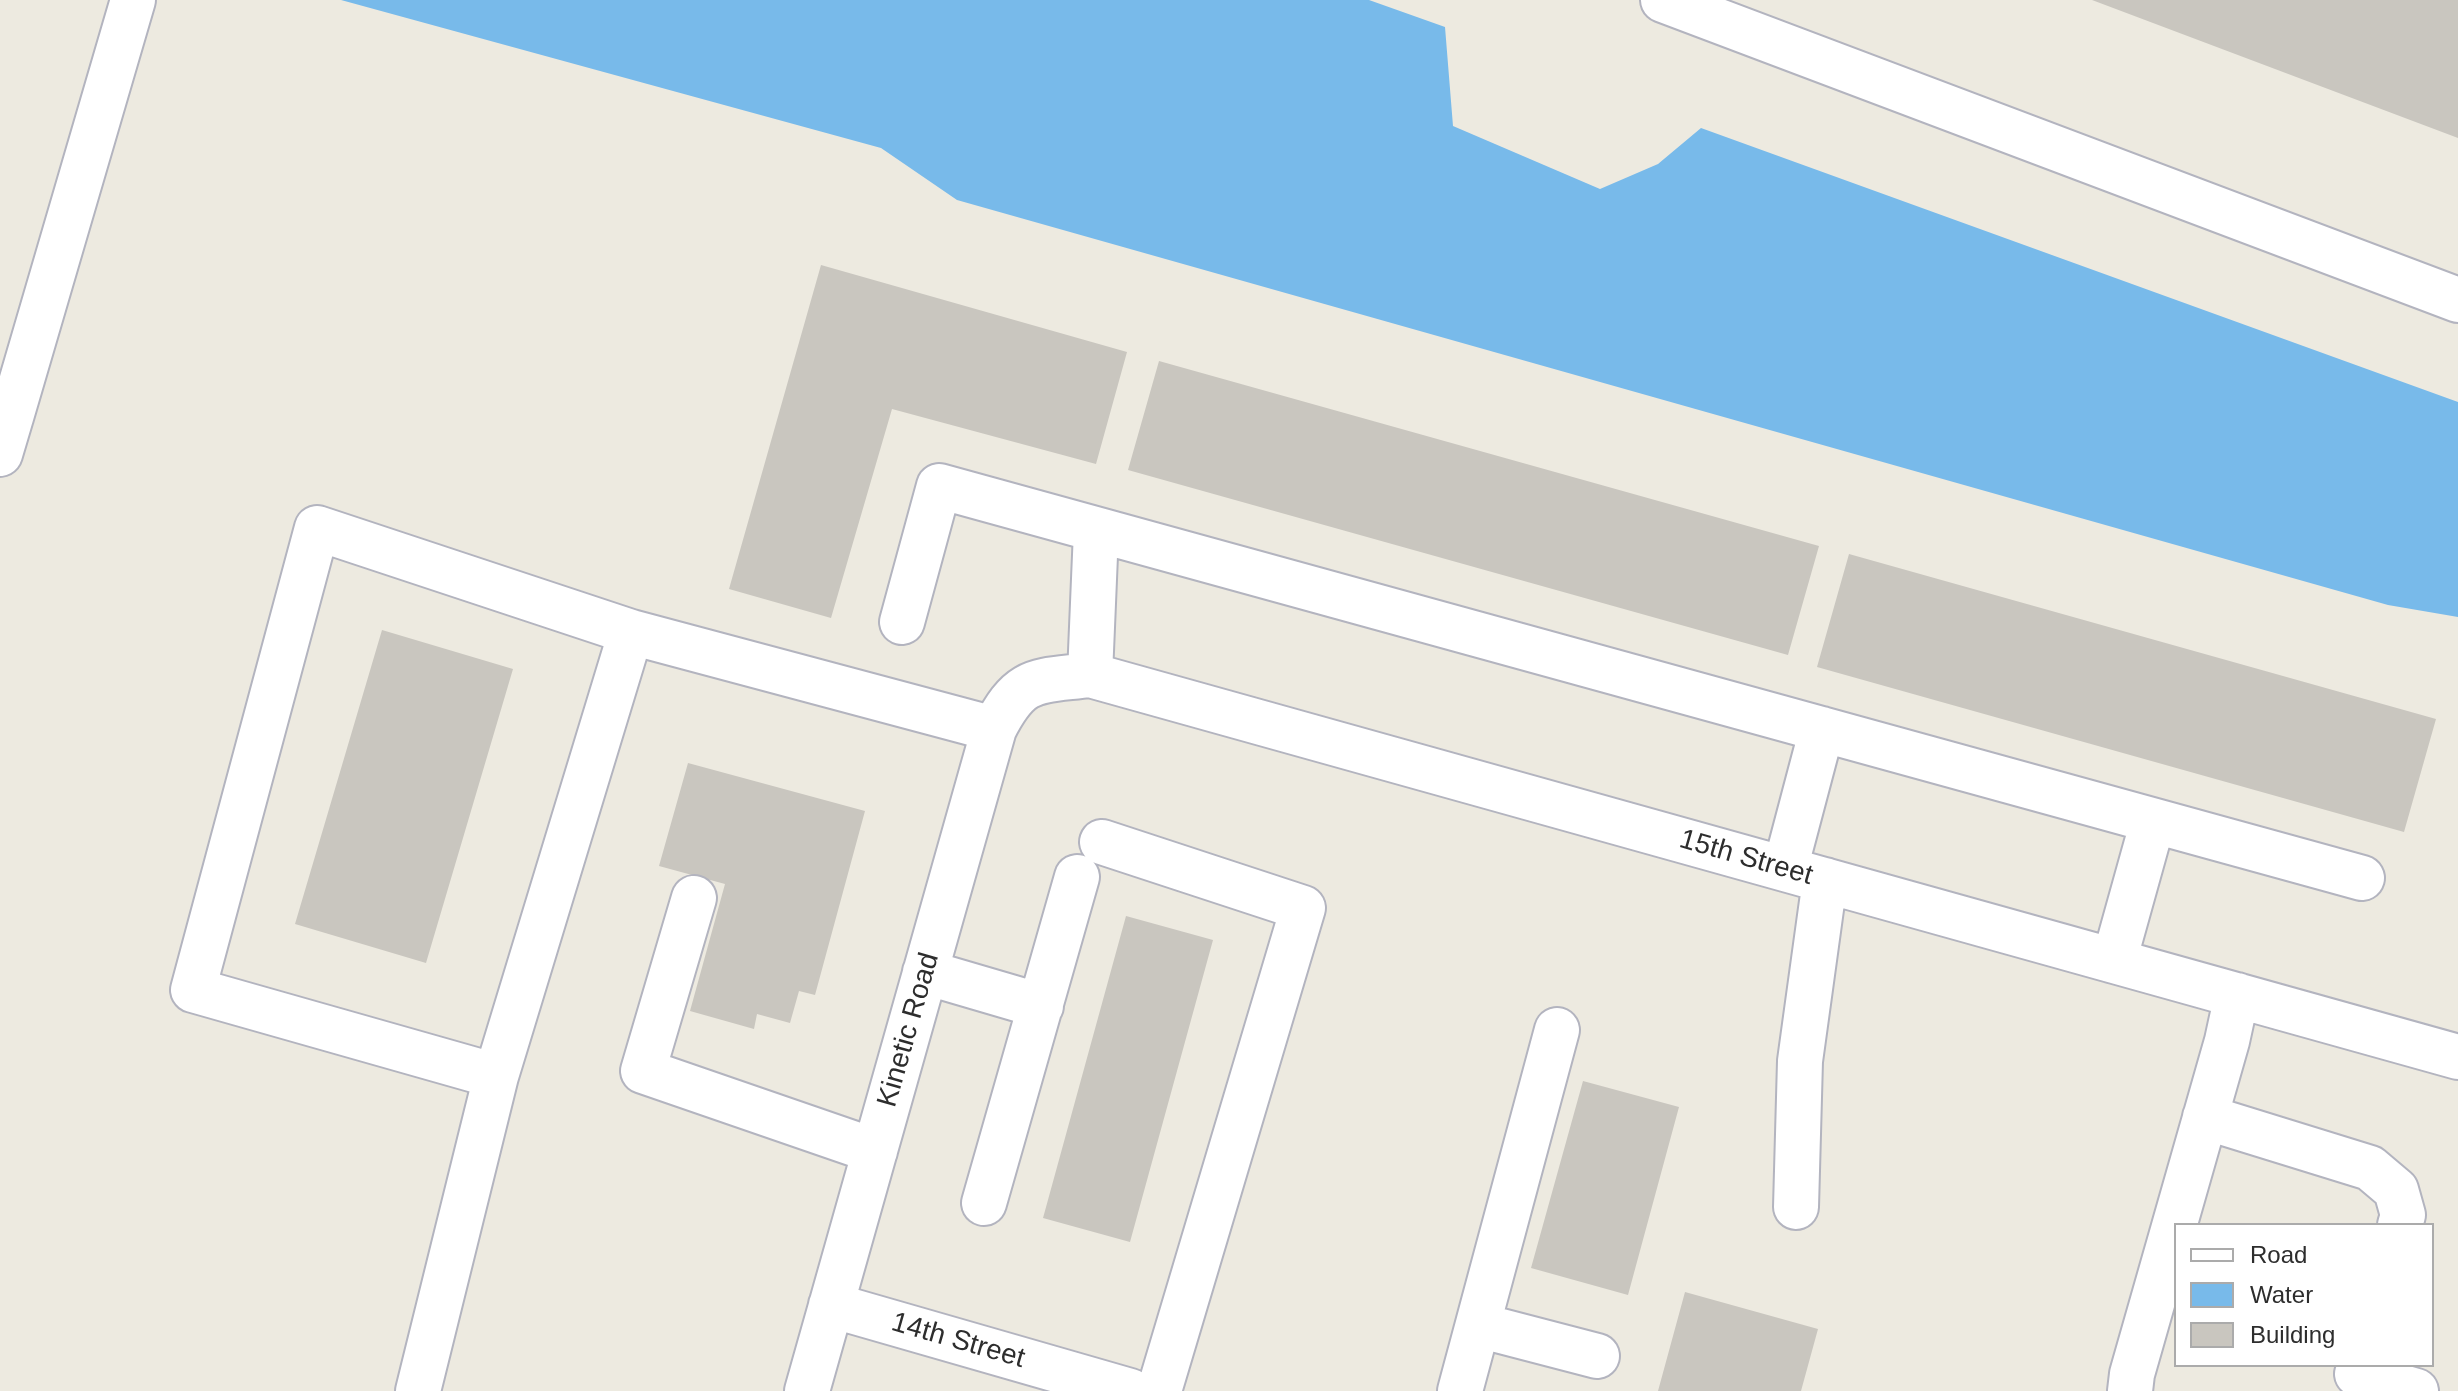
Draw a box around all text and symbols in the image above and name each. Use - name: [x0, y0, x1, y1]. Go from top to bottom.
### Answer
- street label: 15th Street: [1676, 823, 1816, 893]
- street label: Kinetic Road: [871, 949, 947, 1111]
- legend: [2174, 1223, 2434, 1367]
- text: Road: [2250, 1241, 2307, 1268]
- text: Water: [2250, 1281, 2313, 1308]
- street label: 14th Street: [888, 1306, 1028, 1376]
- text: Building: [2250, 1321, 2335, 1348]

